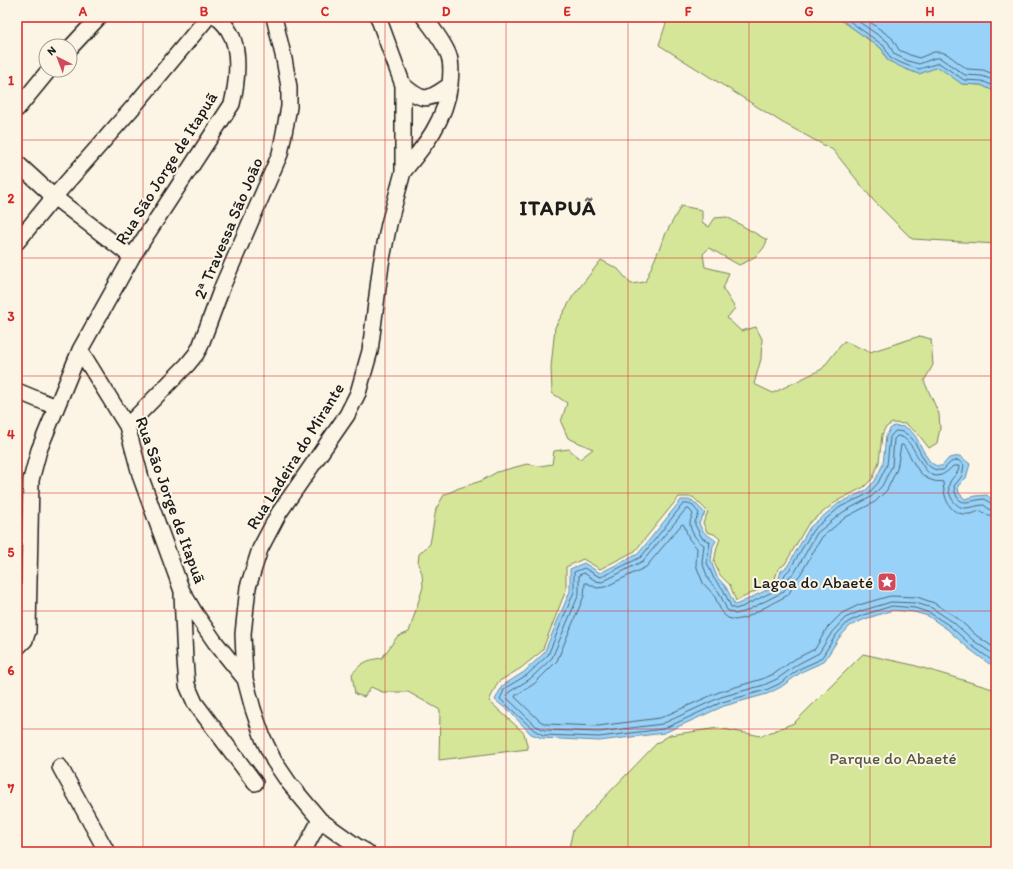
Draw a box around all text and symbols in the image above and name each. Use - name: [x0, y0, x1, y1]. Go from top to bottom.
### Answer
- text: A: [78, 4, 88, 19]
- text: B: [200, 4, 209, 19]
- text: C: [321, 4, 330, 19]
- text: D: [442, 4, 451, 19]
- text: E: [563, 4, 571, 19]
- text: F: [685, 4, 692, 19]
- text: G: [805, 4, 814, 19]
- text: H: [926, 4, 935, 19]
- north arrow: [38, 38, 78, 78]
- text: N: [45, 44, 59, 58]
- text: 1: [8, 73, 14, 88]
- street label: Rua São Jorge de Itapuã: [111, 88, 221, 248]
- street label: 2ª Travessa São João: [189, 154, 267, 302]
- text: 2: [8, 191, 15, 206]
- district label: ITAPUÃ: [520, 195, 596, 220]
- text: 3: [7, 309, 15, 324]
- street label: Rua Ladeira do Mirante: [242, 379, 348, 533]
- street label: Rua São Jorge de Itapuã: [131, 414, 211, 586]
- text: 4: [7, 427, 15, 442]
- text: 5: [8, 545, 15, 560]
- place icon: Lagoa do Abaeté: [876, 571, 898, 593]
- place label: Lagoa do Abaeté: [753, 572, 873, 592]
- text: 6: [8, 663, 15, 678]
- park label: Parque do Abaeté: [829, 748, 957, 768]
- text: 7: [7, 781, 15, 796]

